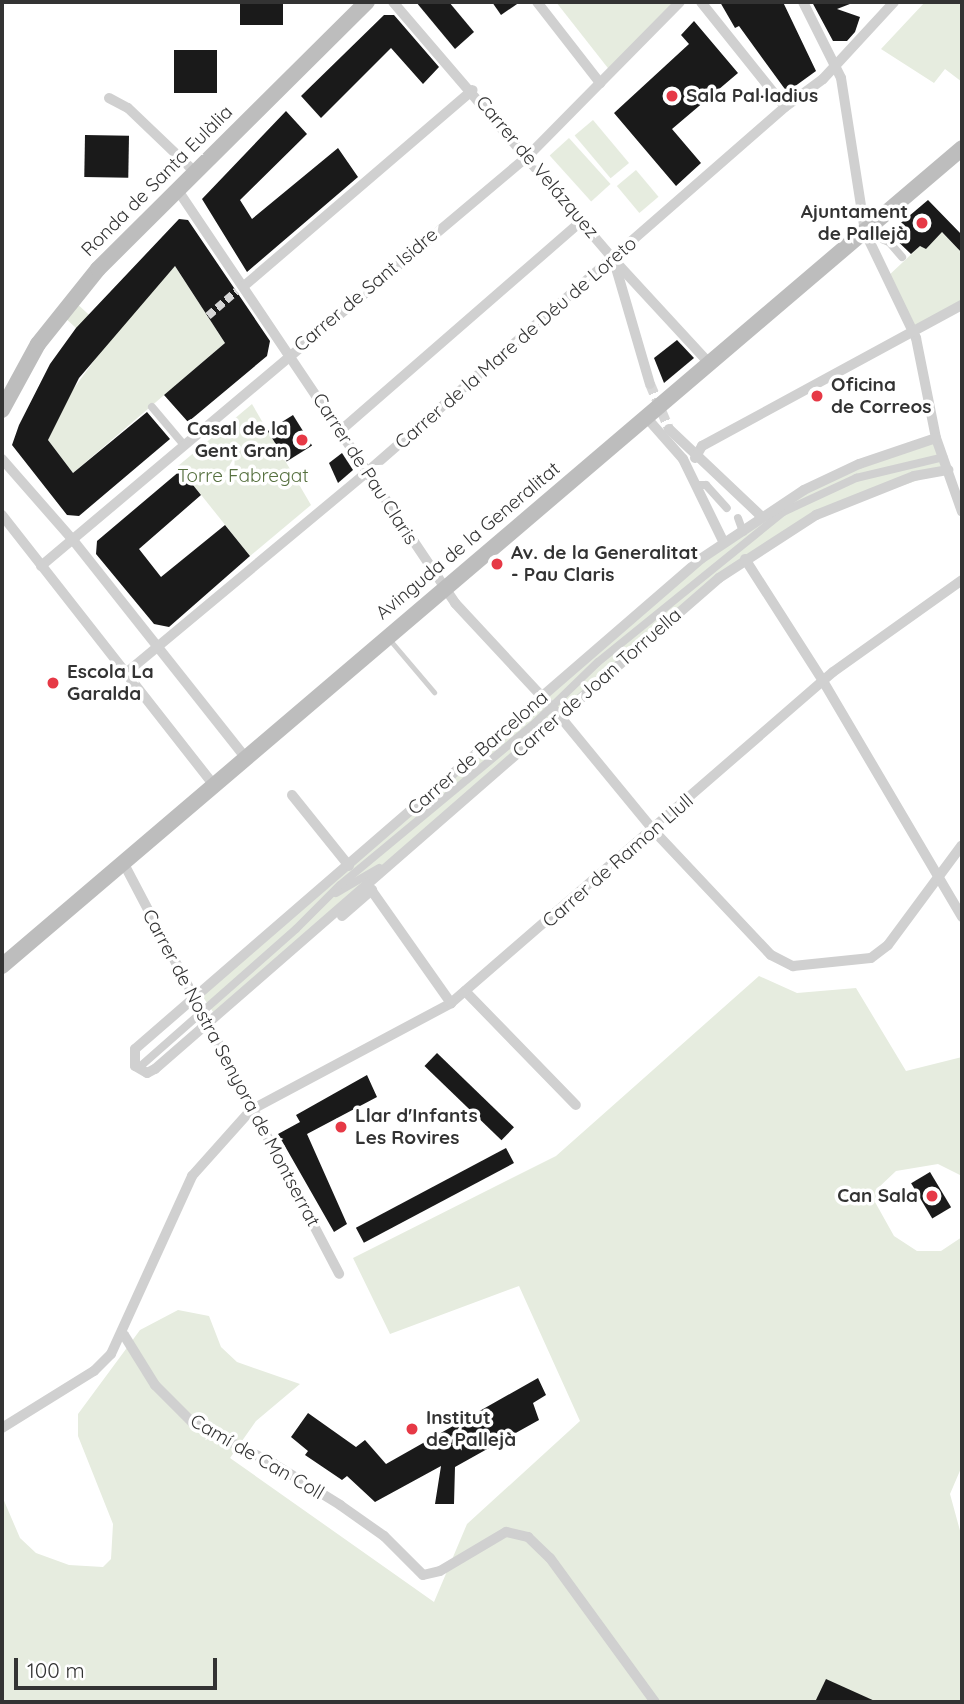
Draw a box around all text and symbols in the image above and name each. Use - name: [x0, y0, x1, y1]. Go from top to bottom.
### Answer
- place label: Sala Pal·ladius: [686, 85, 818, 107]
- marker: Sala Pal·ladius: [664, 88, 680, 104]
- street label: Carrer de Velázquez: [471, 91, 603, 243]
- street label: Ronda de Santa Eulàlia: [77, 101, 237, 261]
- place label: Ajuntament de Pallejà: [801, 201, 908, 245]
- marker: Ajuntament de Pallejà: [914, 215, 930, 231]
- street label: Carrer de Sant Isidre: [290, 223, 442, 357]
- street label: Carrer de la Mare de Déu de Loreto: [391, 232, 641, 454]
- place label: Oficina de Correos: [831, 374, 932, 418]
- marker: Oficina de Correos: [809, 388, 825, 404]
- street label: Carrer de Pau Claris: [308, 389, 422, 549]
- place label: Casal de la Gent Gran: [187, 418, 288, 462]
- marker: Casal de la Gent Gran: [294, 432, 310, 448]
- street label: Avinguda de la Generalitat: [371, 457, 565, 625]
- park label: Torre Fabregat: [177, 465, 309, 487]
- place label: Av. de la Generalitat - Pau Claris: [511, 542, 698, 586]
- marker: Av. de la Generalitat - Pau Claris: [489, 556, 505, 572]
- street label: Carrer de Joan Torruella: [508, 604, 686, 762]
- place label: Escola La Garalda: [67, 661, 154, 705]
- marker: Escola La Garalda: [45, 675, 61, 691]
- street label: Carrer de Barcelona: [403, 686, 553, 820]
- street label: Carrer de Ramon Llull: [538, 789, 698, 933]
- street label: Carrer de Nostra Senyora de Montserrat: [137, 906, 325, 1230]
- place label: Llar d'Infants Les Rovires: [355, 1105, 478, 1149]
- marker: Llar d'Infants Les Rovires: [333, 1119, 349, 1135]
- place label: Can Sala: [837, 1185, 918, 1207]
- marker: Can Sala: [924, 1188, 940, 1204]
- place label: Institut de Pallejà: [426, 1407, 516, 1451]
- street label: Camí de Can Coll: [186, 1409, 328, 1505]
- marker: Institut de Pallejà: [404, 1421, 420, 1437]
- scale bar: [18, 1644, 220, 1688]
- text: 100 m: [27, 1657, 85, 1683]

